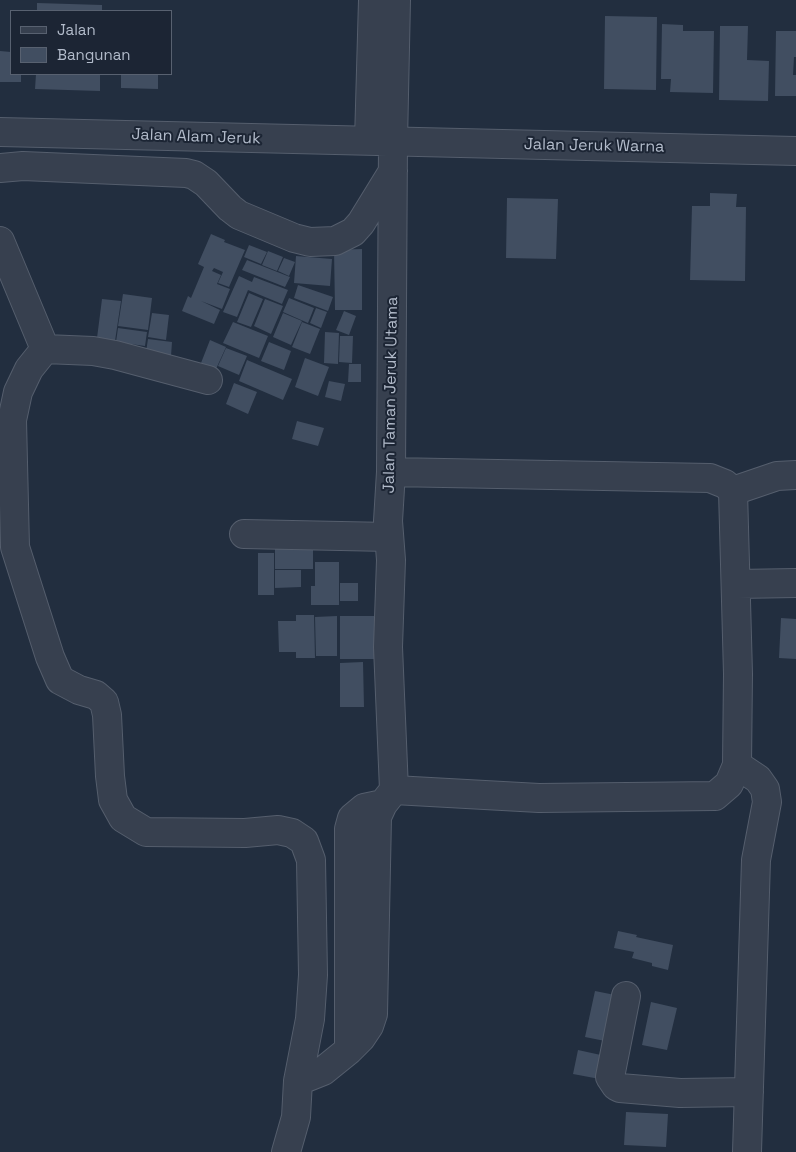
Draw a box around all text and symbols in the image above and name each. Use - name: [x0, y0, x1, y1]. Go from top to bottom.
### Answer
- legend: [10, 10, 172, 75]
- text: Jalan: [57, 20, 96, 39]
- text: Bangunan: [57, 45, 131, 64]
- street label: Jalan Alam Jeruk: [131, 125, 261, 149]
- street label: Jalan Jeruk Warna: [524, 135, 664, 157]
- street label: Jalan Taman Jeruk Utama: [380, 297, 402, 493]

